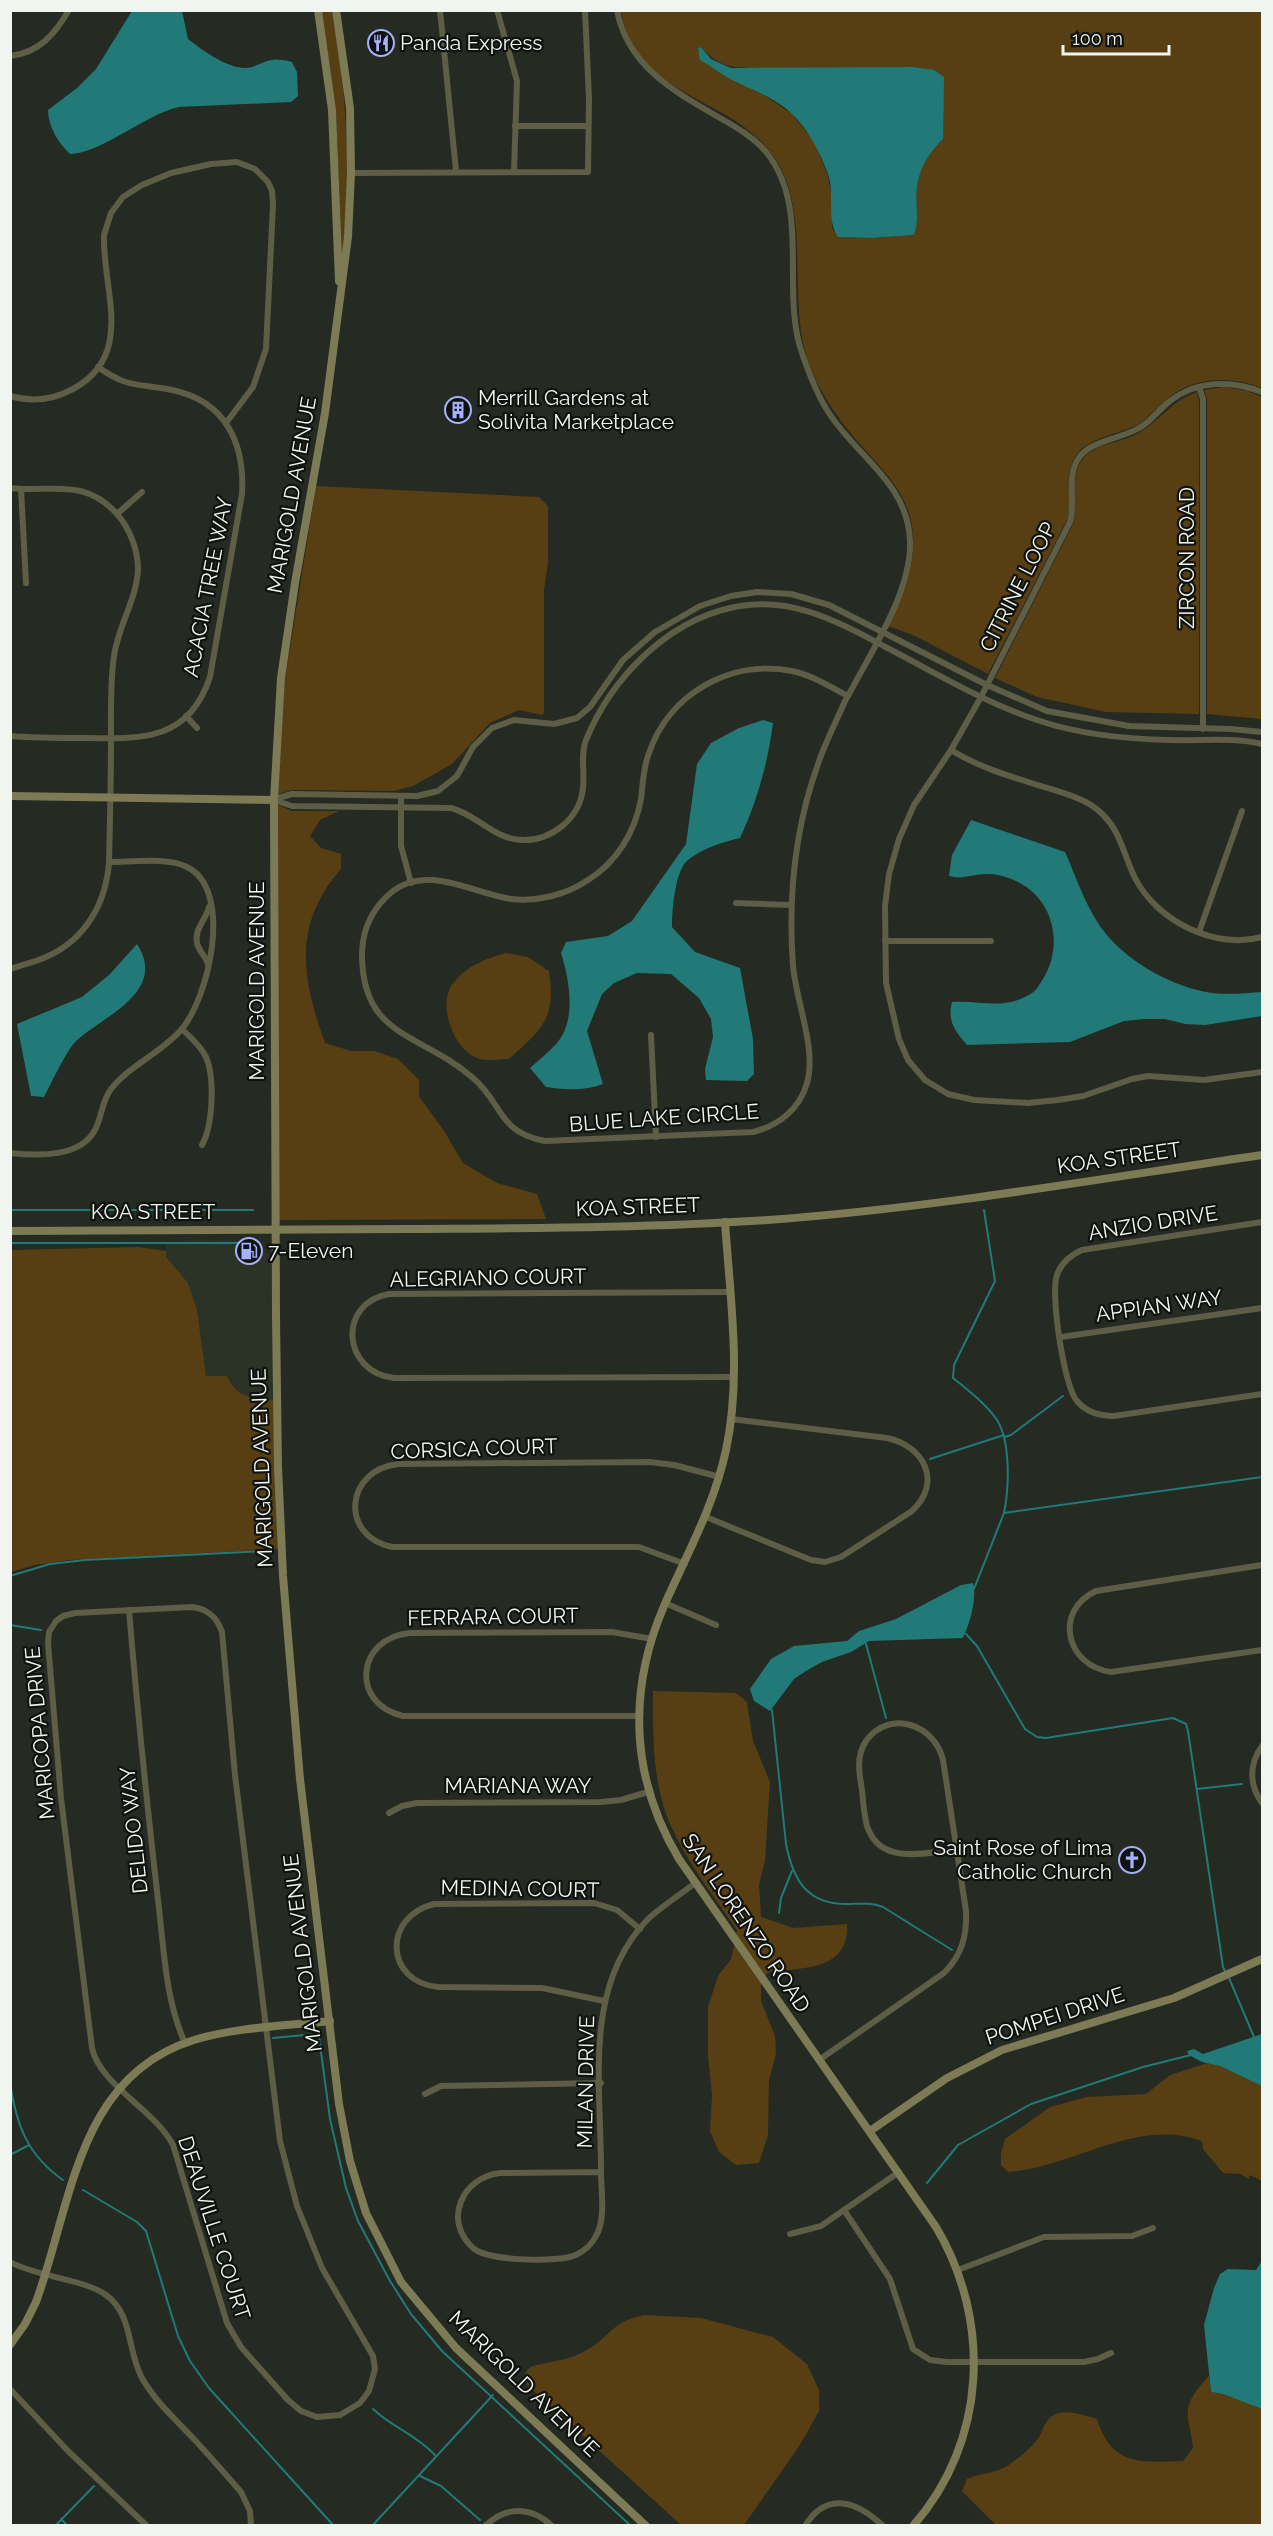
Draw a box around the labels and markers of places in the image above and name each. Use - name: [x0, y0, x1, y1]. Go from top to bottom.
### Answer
- restaurant icon: Panda Express: [366, 28, 396, 58]
- place label: Panda Express: [400, 30, 542, 55]
- place label: Merrill Gardens at Solivita Marketplace: [478, 385, 674, 434]
- building icon: Merrill Gardens at Solivita Marketplace: [443, 395, 473, 425]
- fuel station icon: 7-Eleven: [234, 1236, 264, 1266]
- place label: 7-Eleven: [268, 1238, 353, 1263]
- place label: Saint Rose of Lima Catholic Church: [933, 1835, 1112, 1884]
- church icon: Saint Rose of Lima Catholic Church: [1117, 1845, 1147, 1875]

